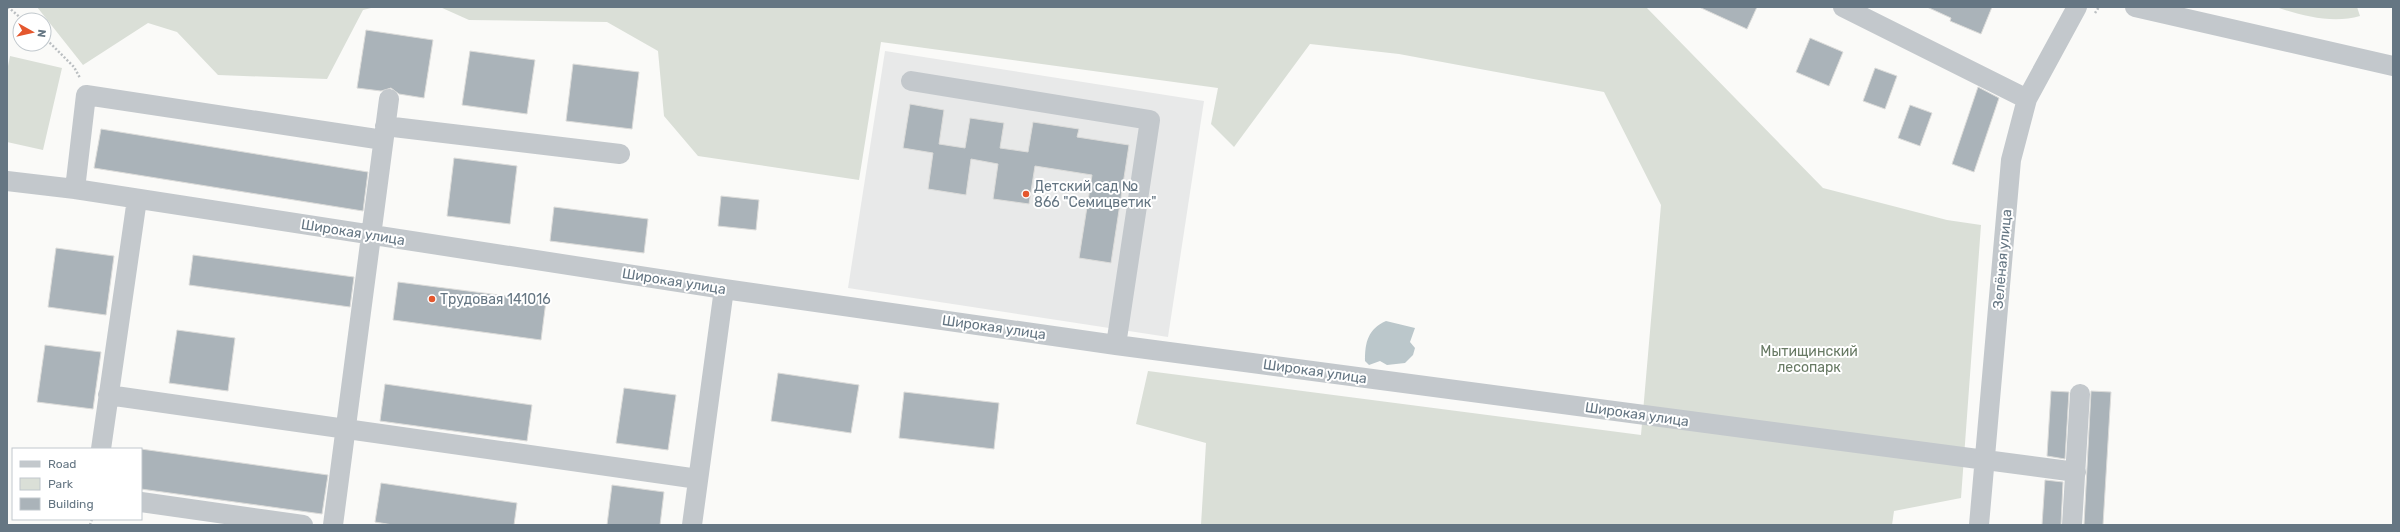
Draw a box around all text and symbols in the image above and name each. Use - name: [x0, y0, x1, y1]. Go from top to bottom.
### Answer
- north arrow: [12, 12, 52, 52]
- text: N: [34, 28, 48, 38]
- place label: Детский сад № 866 "Семицветик": [1034, 178, 1156, 211]
- marker: Детский сад № 866 "Семицветик": [1021, 189, 1031, 199]
- street label: Зелёная улица: [1990, 208, 2015, 310]
- street label: Широкая улица: [300, 216, 406, 249]
- street label: Широкая улица: [621, 265, 727, 298]
- place label: Трудовая 141016: [440, 291, 551, 308]
- marker: Трудовая 141016: [427, 294, 437, 304]
- street label: Широкая улица: [941, 312, 1047, 343]
- park label: Мытищинский лесопарк: [1760, 343, 1858, 376]
- street label: Широкая улица: [1262, 356, 1368, 387]
- street label: Широкая улица: [1584, 399, 1690, 430]
- legend: [12, 448, 142, 520]
- text: Road: [48, 457, 76, 471]
- text: Park: [48, 477, 74, 491]
- text: Building: [48, 497, 94, 511]

